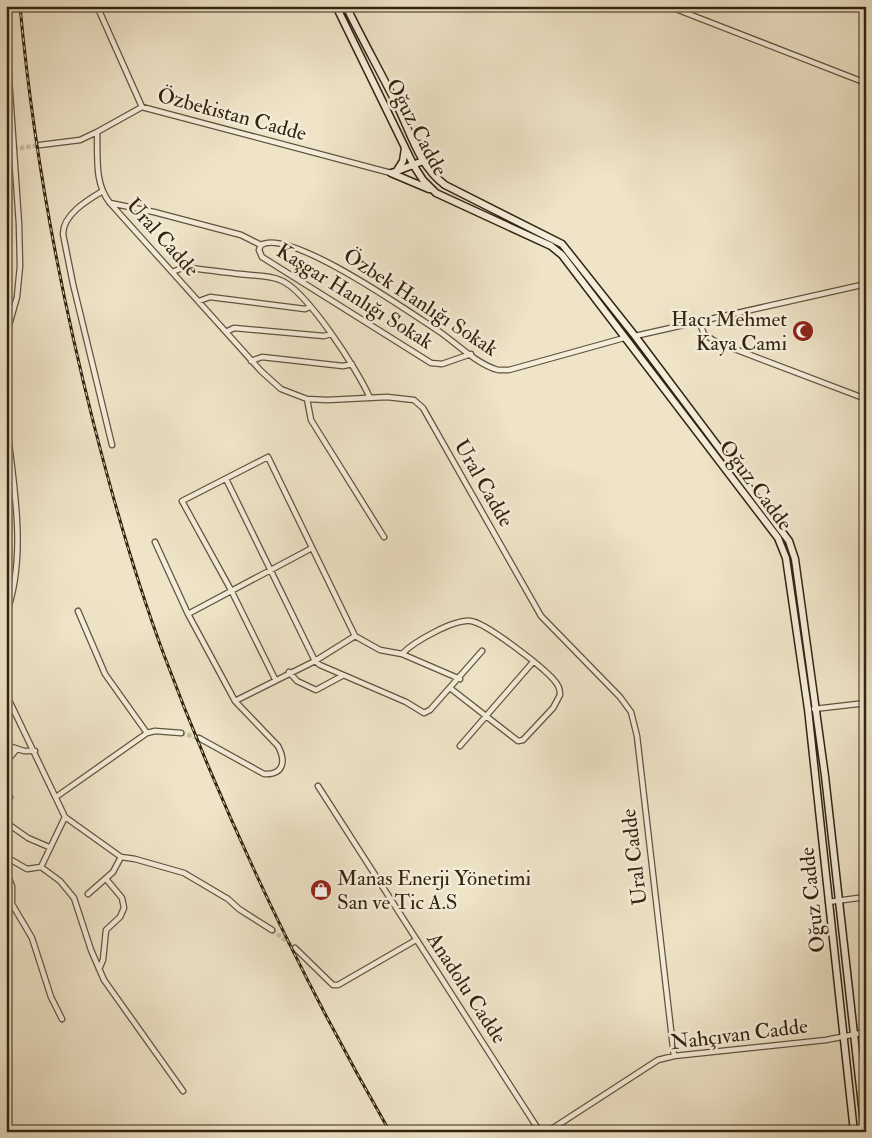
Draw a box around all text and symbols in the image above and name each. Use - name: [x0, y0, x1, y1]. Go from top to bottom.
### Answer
- street label: Oğuz Cadde: [380, 74, 454, 181]
- street label: Özbekistan Cadde: [154, 82, 310, 147]
- street label: Ural Cadde: [120, 192, 205, 282]
- street label: Kaşgar Hanlığı Sokak: [271, 237, 438, 356]
- street label: Özbek Hanlığı Sokak: [338, 242, 503, 363]
- place label: Hacı Mehmet Kaya Cami: [671, 306, 787, 357]
- mosque icon: Hacı Mehmet Kaya Cami: [791, 319, 815, 343]
- street label: Ural Cadde: [448, 435, 520, 532]
- street label: Oğuz Cadde: [713, 435, 798, 536]
- street label: Ural Cadde: [615, 807, 654, 907]
- street label: Oğuz Cadde: [793, 845, 831, 954]
- place label: Manas Enerji Yönetimi San ve Tic A.S: [337, 865, 532, 916]
- shop icon: Manas Enerji Yönetimi San ve Tic A.S: [309, 878, 333, 902]
- street label: Anadolu Cadde: [420, 927, 513, 1049]
- street label: Nahçıvan Cadde: [669, 1013, 810, 1056]

